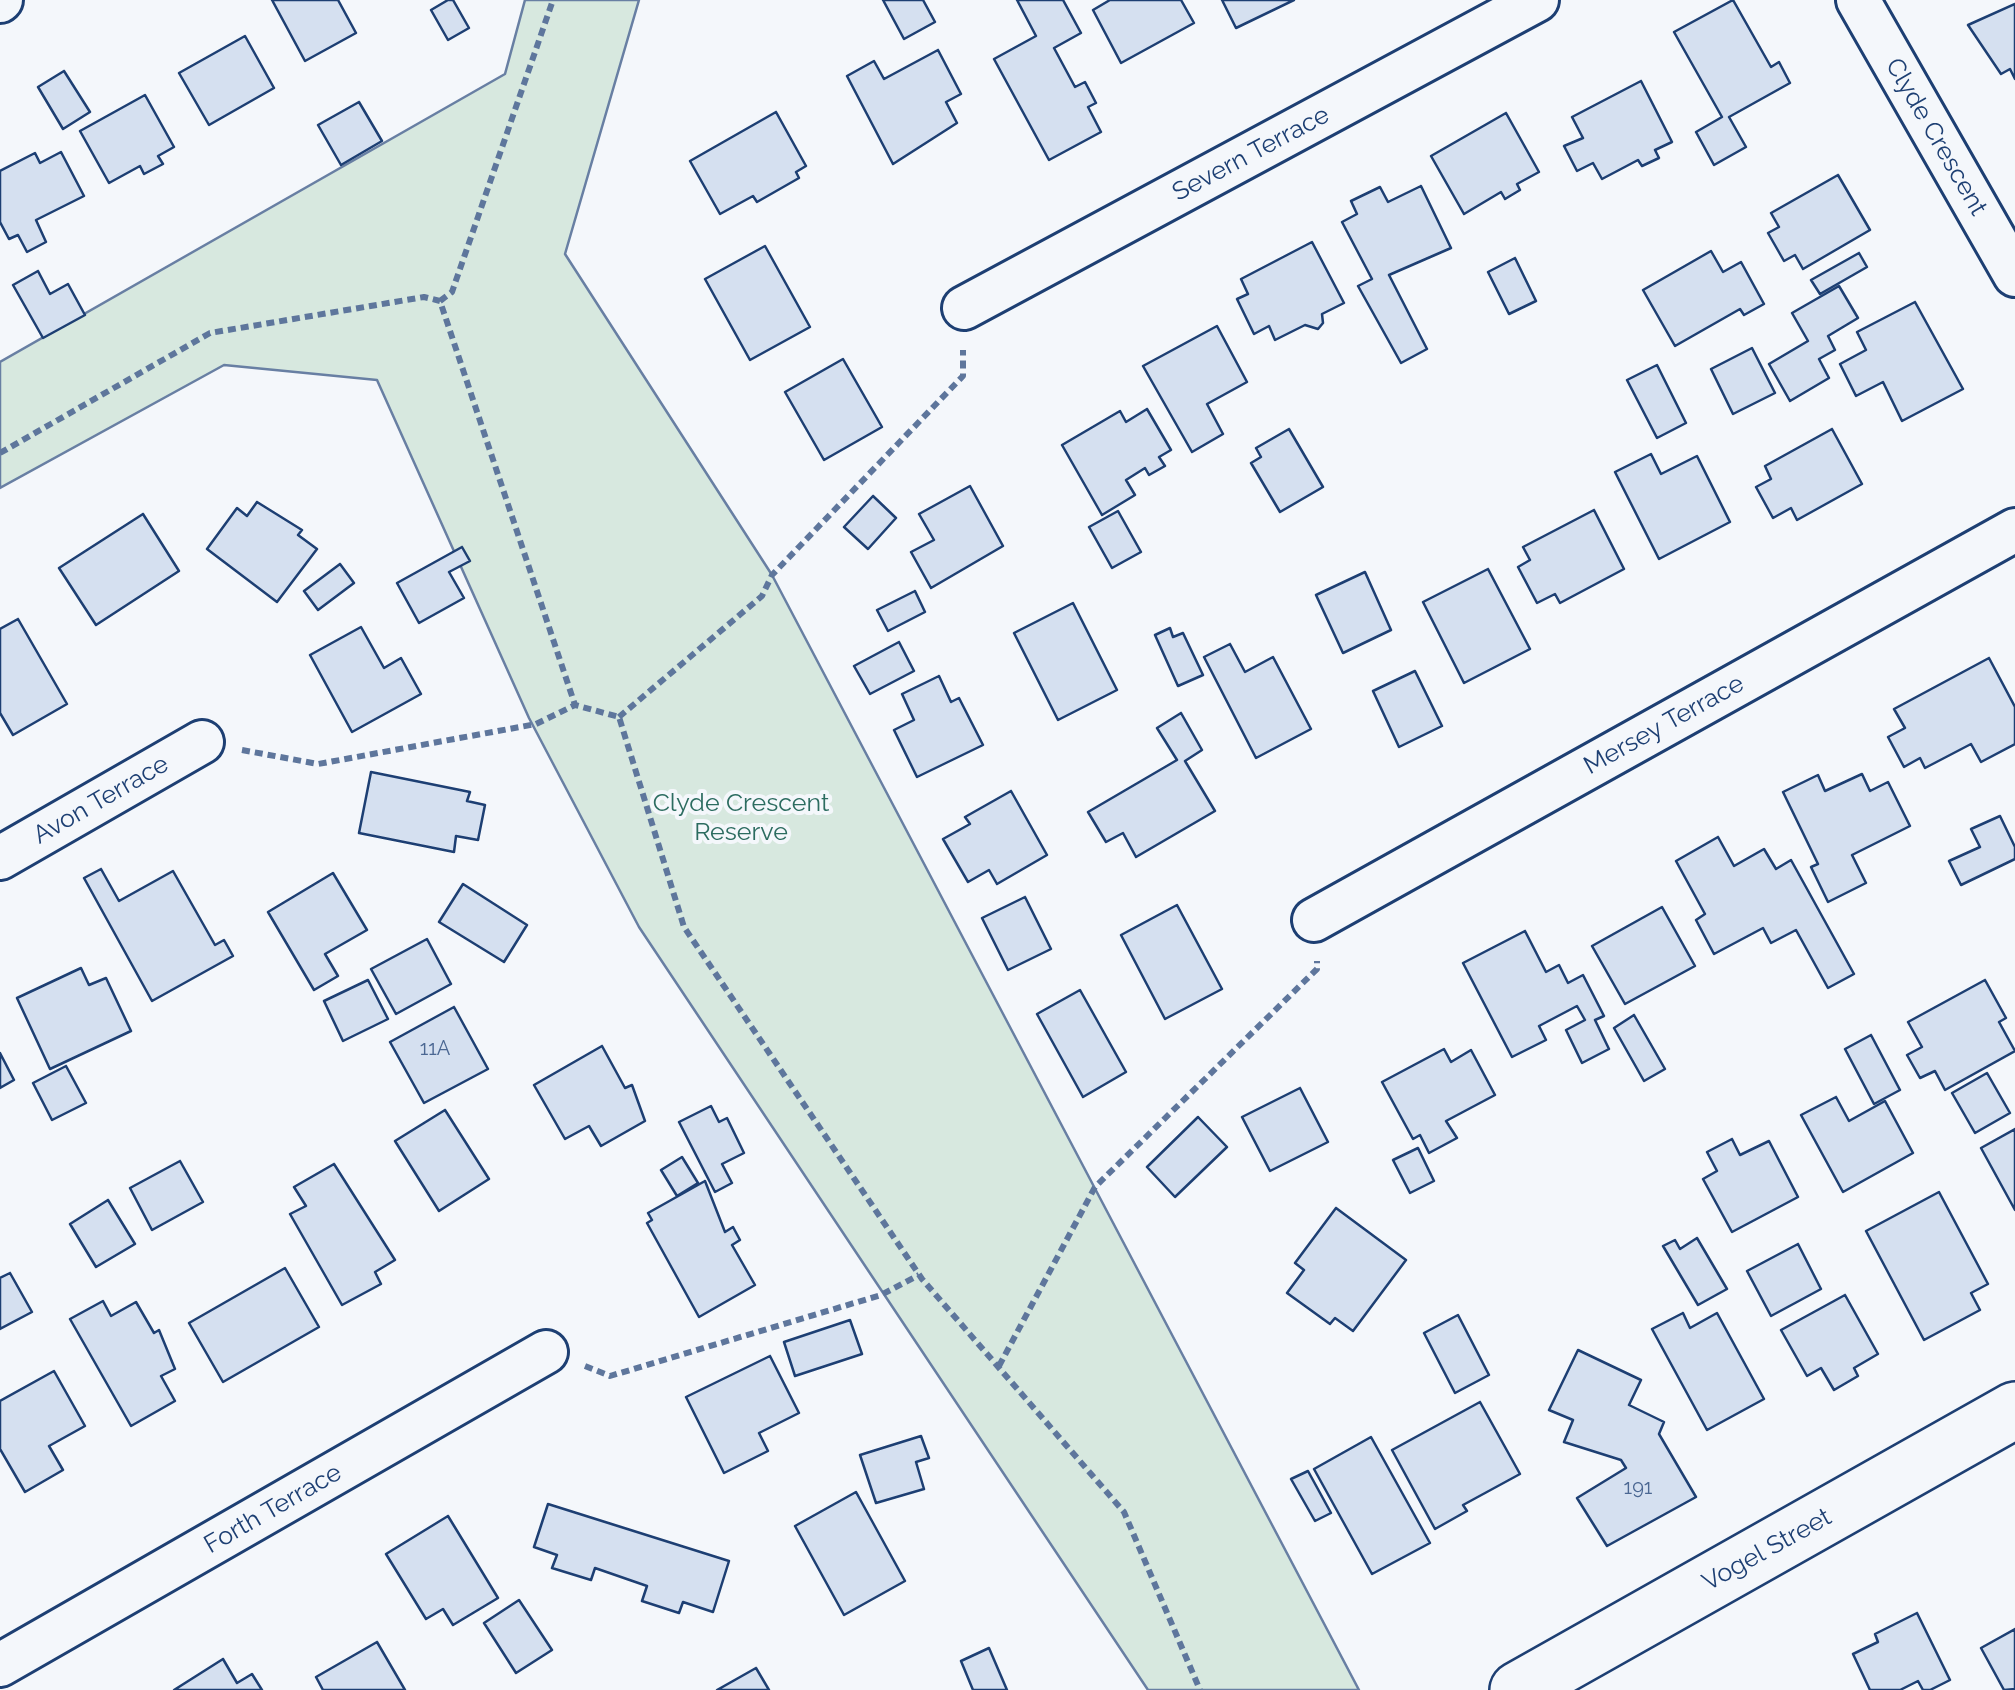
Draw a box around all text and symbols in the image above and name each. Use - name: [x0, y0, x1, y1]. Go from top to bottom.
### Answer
- street label: Clyde Crescent: [1879, 53, 1993, 221]
- street label: Severn Terrace: [1167, 100, 1335, 208]
- street label: Mersey Terrace: [1579, 669, 1749, 781]
- street label: Avon Terrace: [28, 749, 174, 851]
- park label: Clyde Crescent Reserve: [653, 788, 829, 847]
- house number: 11A: [420, 1037, 450, 1061]
- street label: Forth Terrace: [199, 1458, 347, 1560]
- house number: 191: [1624, 1476, 1652, 1500]
- street label: Vogel Street: [1697, 1502, 1837, 1598]

